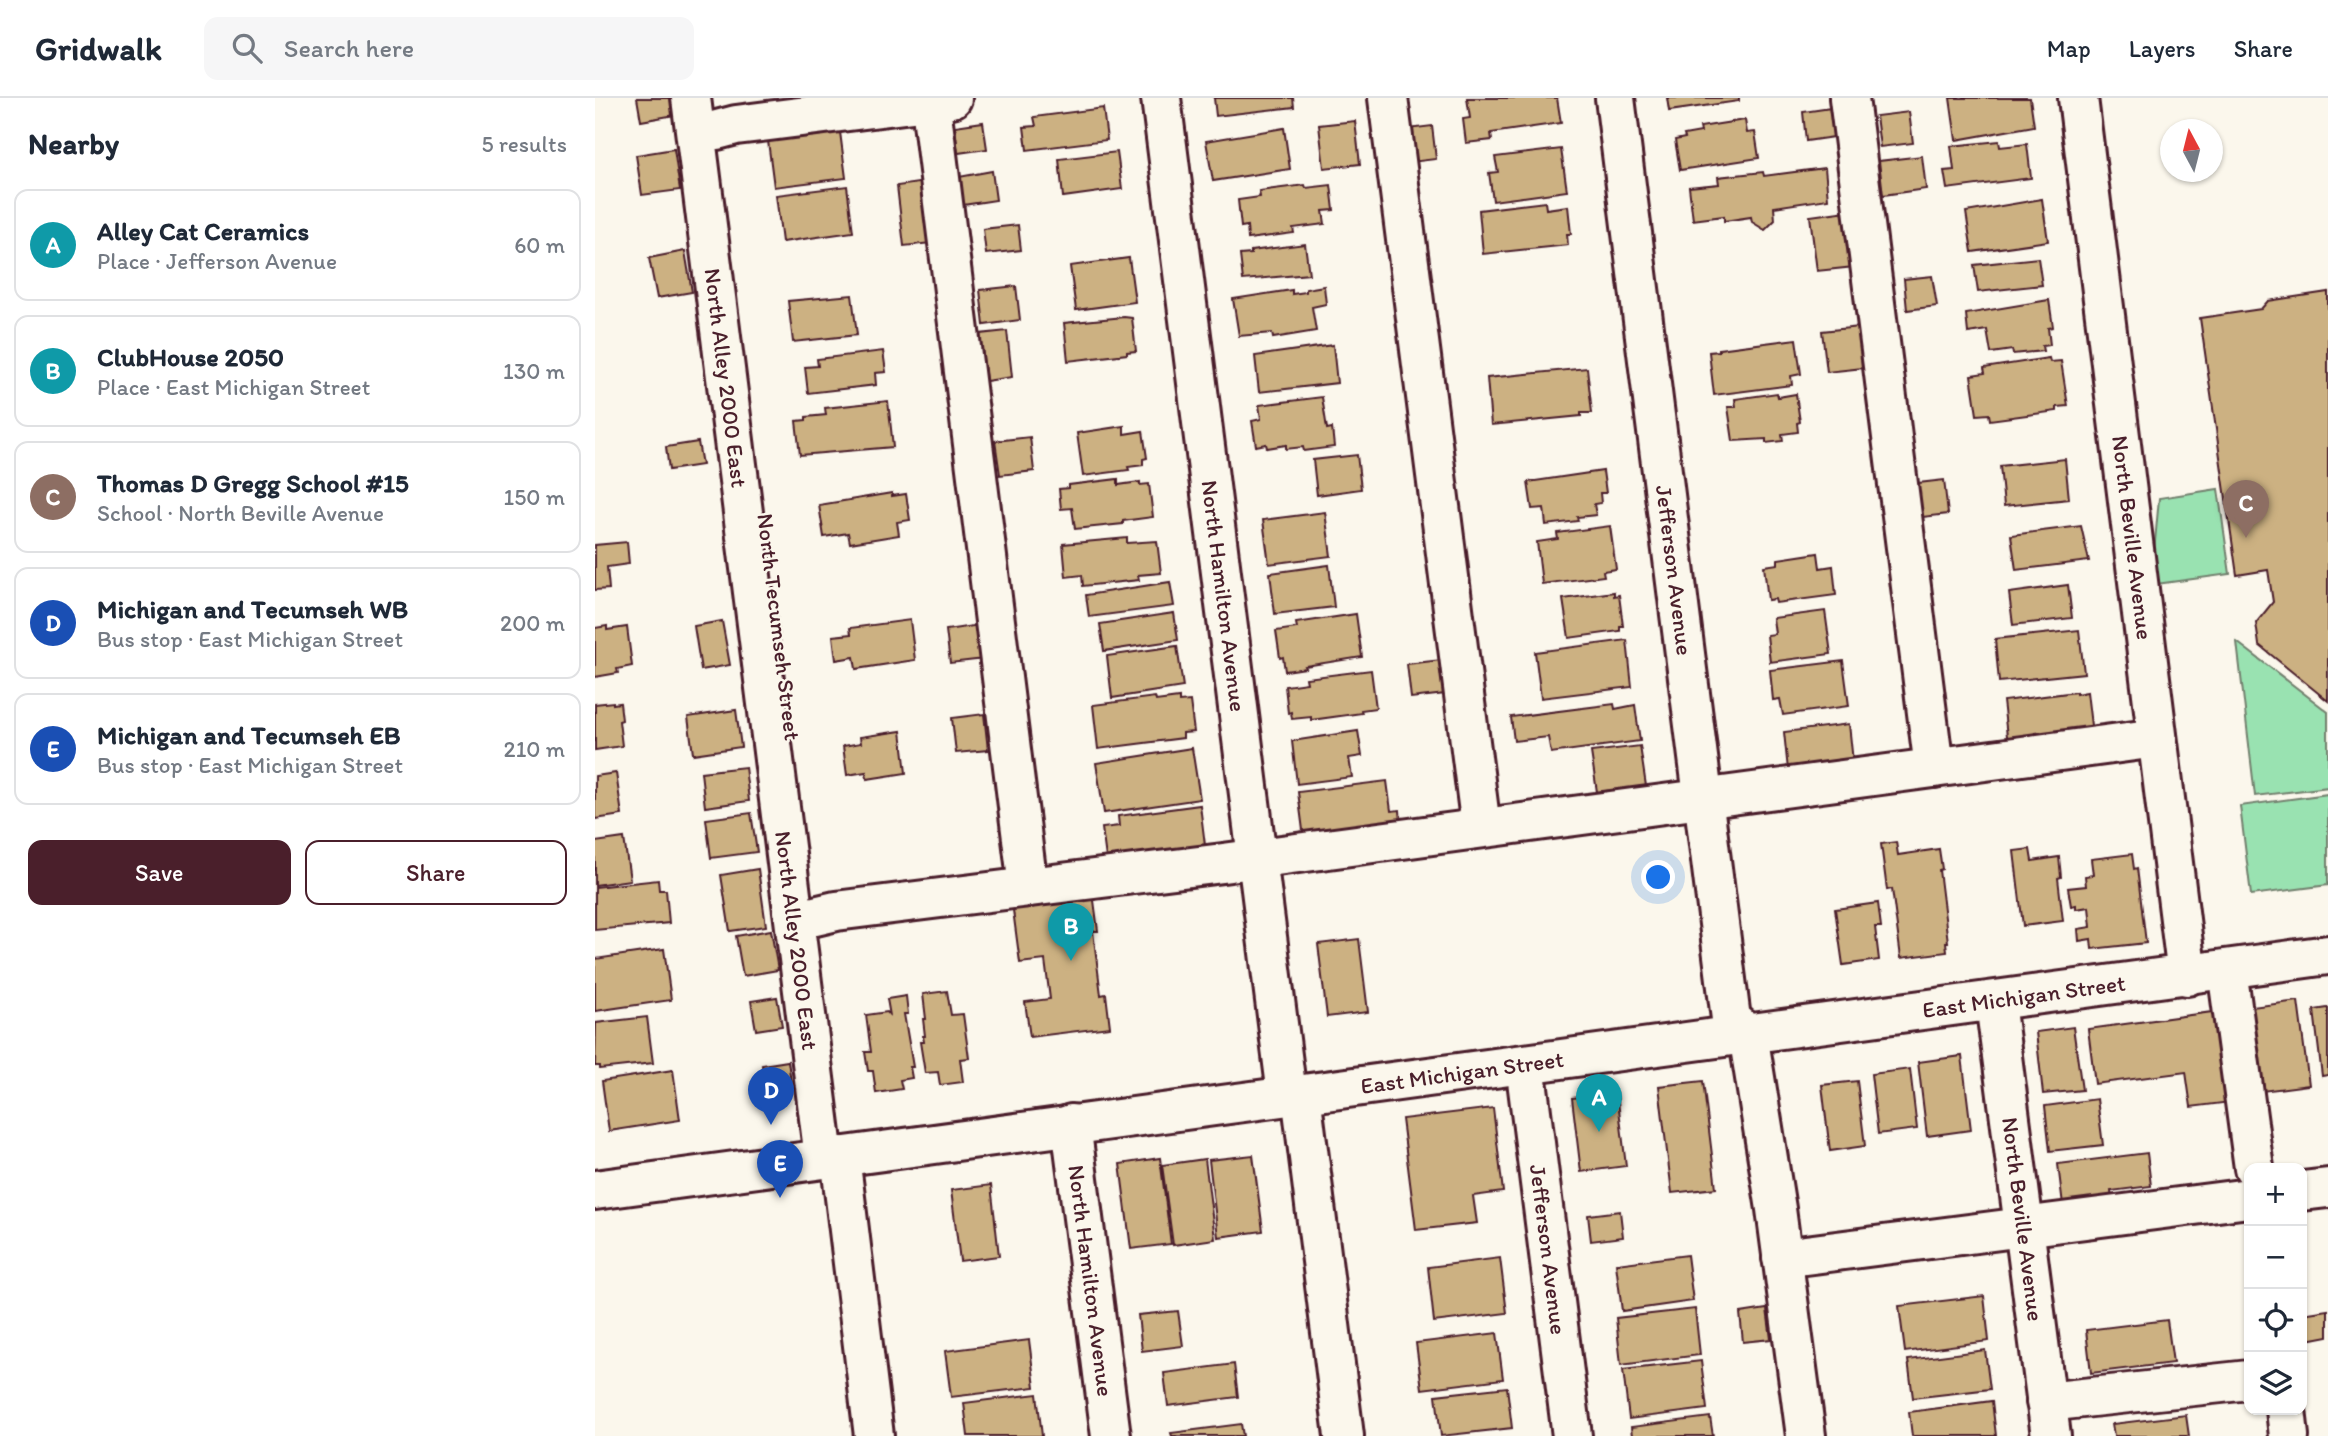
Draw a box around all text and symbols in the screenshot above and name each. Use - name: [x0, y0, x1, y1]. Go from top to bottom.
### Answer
- search box: [204, 17, 694, 80]
- text: Gridwalk: [35, 29, 162, 68]
- icon: search: [228, 29, 266, 67]
- text: Search here: [284, 32, 414, 64]
- text: Map: [2047, 34, 2091, 63]
- text: Layers: [2129, 34, 2196, 63]
- text: Share: [2234, 34, 2293, 63]
- north arrow: [2160, 119, 2223, 182]
- text: Nearby: [28, 125, 119, 162]
- text: 5 results: [481, 130, 567, 158]
- text: Alley Cat Ceramics: [97, 215, 309, 247]
- text: A: [46, 231, 60, 259]
- text: 60 m: [514, 231, 565, 259]
- text: Place · Jefferson Avenue: [97, 247, 337, 275]
- street label: North Alley 2000 East: [698, 267, 754, 489]
- text: ClubHouse 2050: [97, 341, 284, 373]
- text: B: [46, 357, 60, 385]
- text: 130 m: [503, 357, 565, 385]
- text: Place · East Michigan Street: [97, 373, 370, 401]
- street label: North Beville Avenue: [2106, 434, 2159, 641]
- text: Thomas D Gregg School #15: [97, 467, 409, 499]
- street label: North Hamilton Avenue: [1195, 479, 1252, 713]
- pin: C: [2223, 480, 2269, 538]
- text: C: [46, 483, 60, 511]
- text: 150 m: [504, 483, 565, 511]
- street label: Jefferson Avenue: [1650, 484, 1699, 657]
- text: School · North Beville Avenue: [97, 499, 384, 527]
- street label: North Tecumseh Street: [751, 512, 807, 742]
- text: Michigan and Tecumseh WB: [97, 593, 408, 625]
- text: D: [45, 609, 61, 637]
- text: 200 m: [500, 609, 565, 637]
- text: Bus stop · East Michigan Street: [97, 625, 403, 653]
- text: Michigan and Tecumseh EB: [97, 719, 401, 751]
- text: E: [47, 735, 59, 763]
- text: 210 m: [504, 735, 565, 763]
- text: Bus stop · East Michigan Street: [97, 751, 403, 779]
- street label: North Alley 2000 East: [769, 829, 824, 1052]
- button: Save: [28, 840, 291, 905]
- button: Share: [305, 840, 567, 905]
- your location: [1641, 860, 1675, 894]
- pin: B: [1048, 903, 1094, 961]
- street label: East Michigan Street: [1921, 969, 2128, 1024]
- street label: East Michigan Street: [1359, 1045, 1566, 1100]
- pin: D: [748, 1067, 794, 1125]
- pin: A: [1576, 1074, 1622, 1132]
- street label: North Beville Avenue: [1996, 1115, 2050, 1323]
- pin: E: [757, 1140, 803, 1198]
- street label: North Hamilton Avenue: [1062, 1163, 1120, 1398]
- street label: Jefferson Avenue: [1524, 1163, 1573, 1336]
- map controls: [2244, 1163, 2307, 1415]
- button: +: [2244, 1163, 2307, 1226]
- button: −: [2244, 1226, 2307, 1289]
- button: locate: [2244, 1289, 2307, 1352]
- button: layers: [2244, 1352, 2307, 1415]

